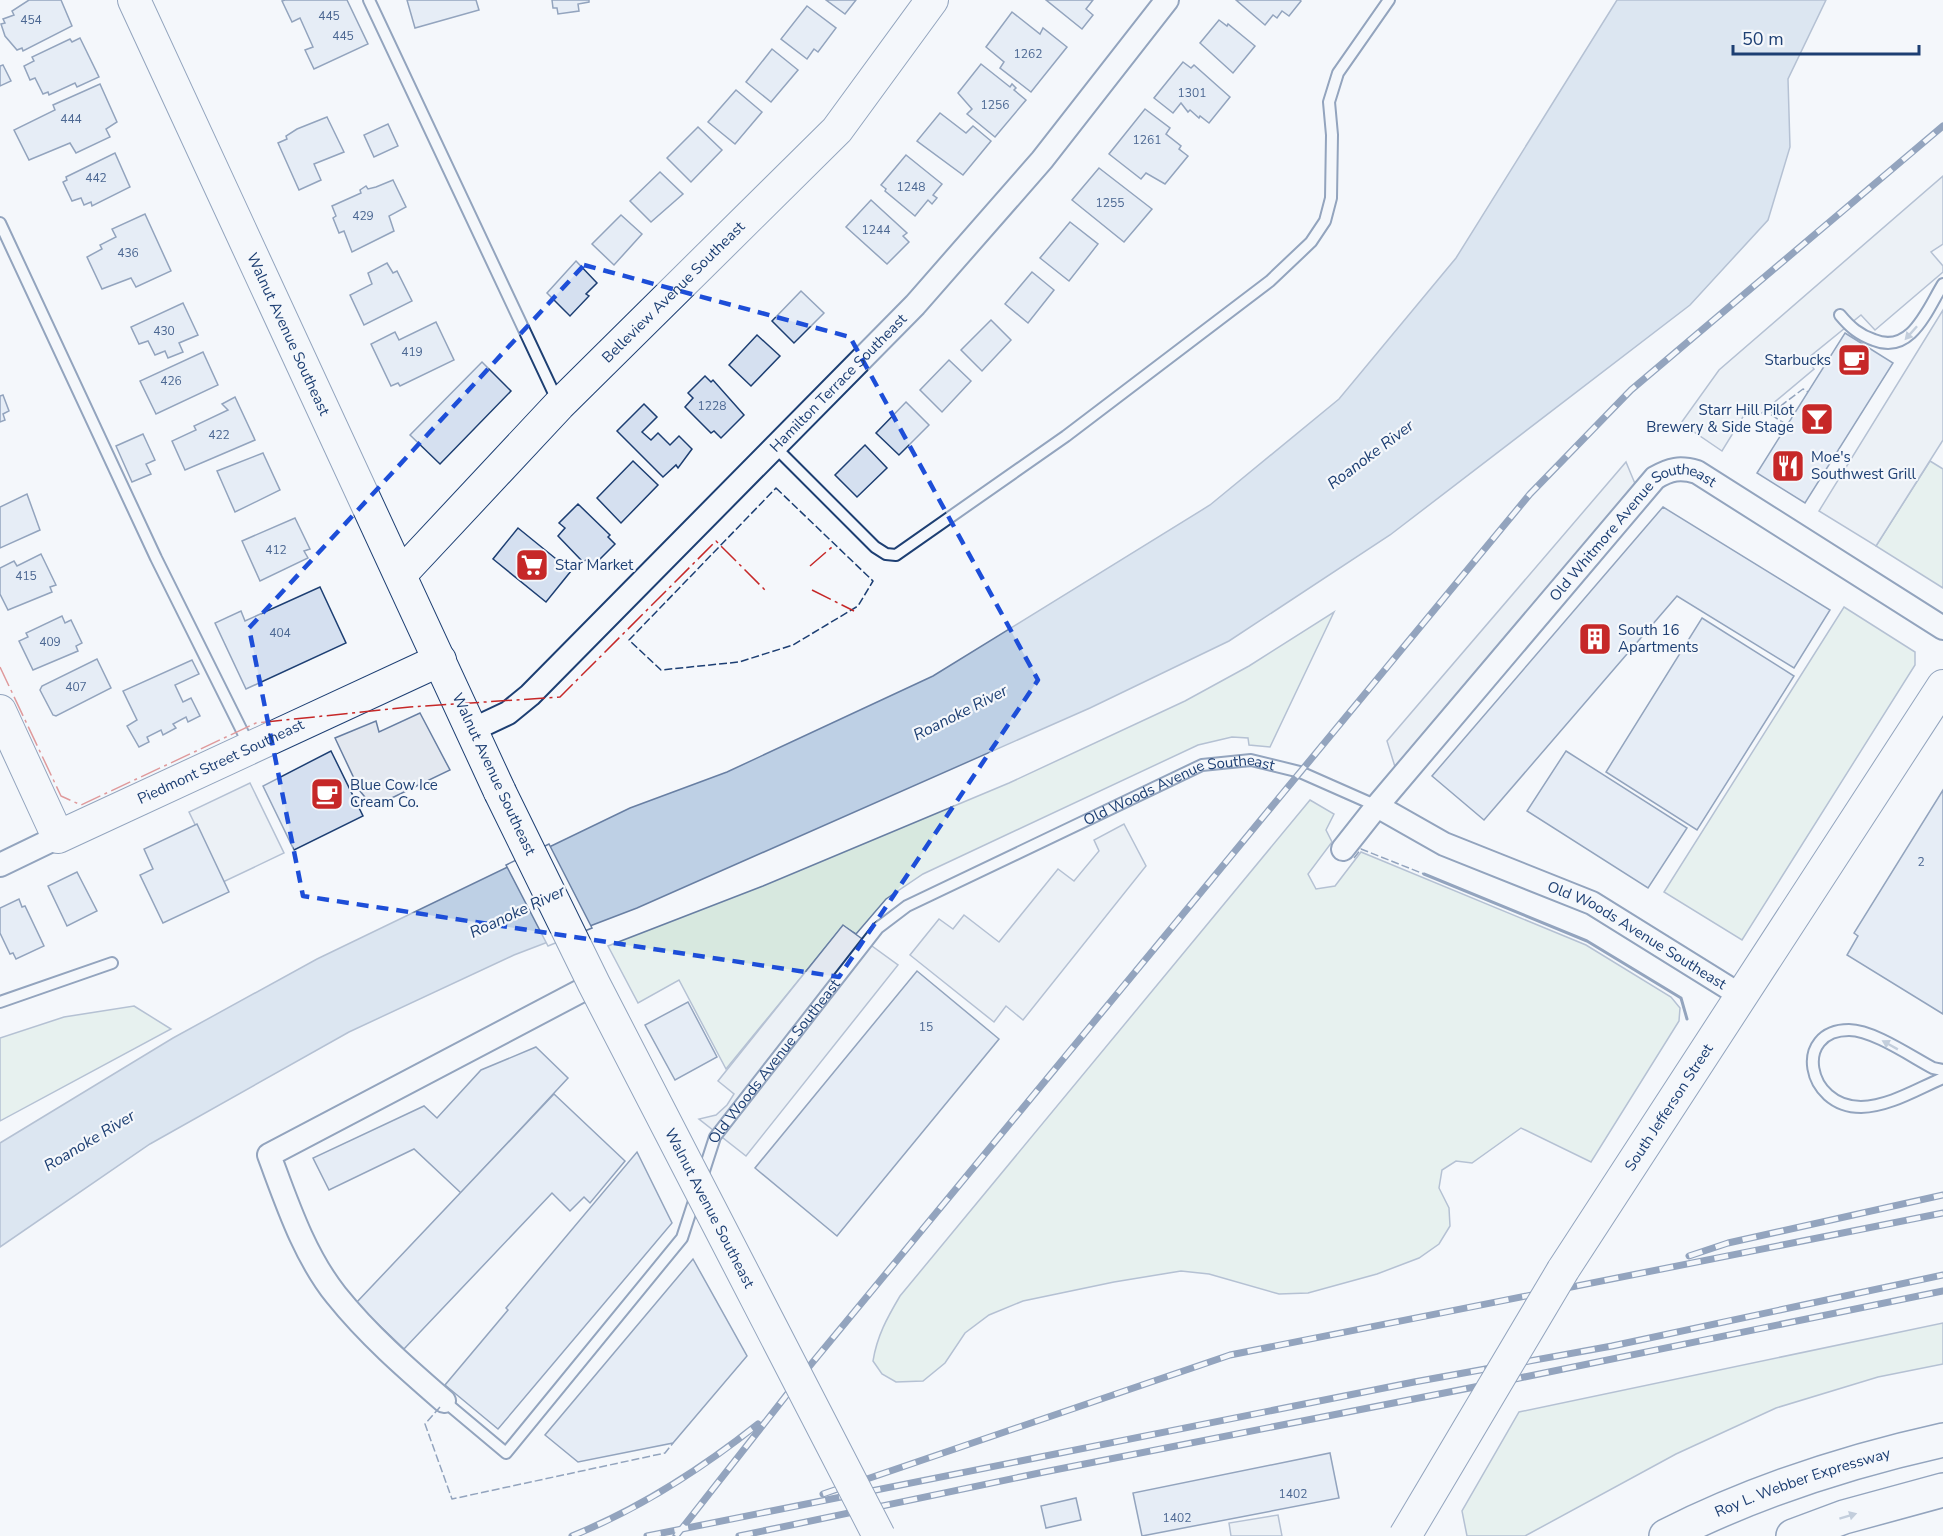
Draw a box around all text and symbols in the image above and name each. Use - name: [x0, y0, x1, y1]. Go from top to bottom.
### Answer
- house number: 445: [318, 8, 340, 24]
- house number: 454: [20, 12, 42, 28]
- scale bar: [1733, 18, 1919, 56]
- text: 50 m: [1742, 27, 1784, 51]
- house number: 445: [332, 28, 354, 44]
- house number: 1262: [1014, 46, 1042, 62]
- house number: 1301: [1178, 85, 1206, 101]
- house number: 1256: [981, 97, 1009, 113]
- house number: 444: [60, 111, 82, 127]
- house number: 1261: [1133, 132, 1161, 148]
- house number: 442: [85, 170, 107, 186]
- house number: 1248: [897, 179, 925, 195]
- house number: 1255: [1096, 195, 1124, 211]
- house number: 429: [352, 208, 374, 224]
- street label: Belleview Avenue Southeast: [597, 216, 750, 367]
- house number: 1244: [862, 222, 890, 238]
- house number: 436: [117, 245, 139, 261]
- street label: Walnut Avenue Southeast: [242, 249, 335, 419]
- street label: Hamilton Terrace Southeast: [765, 309, 912, 456]
- house number: 430: [153, 323, 175, 339]
- one-way arrow: [1904, 325, 1918, 340]
- cafe icon: Starbucks: [1836, 342, 1872, 378]
- house number: 419: [401, 344, 423, 360]
- place label: Starbucks: [1765, 350, 1831, 370]
- house number: 426: [160, 373, 182, 389]
- house number: 1228: [698, 398, 726, 414]
- place label: Starr Hill Pilot Brewery & Side Stage: [1646, 400, 1795, 437]
- bar icon: Starr Hill Pilot Brewery & Side Stage: [1799, 401, 1835, 437]
- water label: Roanoke River: [1323, 414, 1419, 495]
- house number: 422: [208, 427, 230, 443]
- place label: Moe's Southwest Grill: [1811, 447, 1917, 484]
- restaurant icon: Moe's Southwest Grill: [1770, 448, 1806, 484]
- street label: Old Whitmore Avenue Southeast: [1545, 459, 1721, 605]
- house number: 412: [265, 542, 287, 558]
- supermarket icon: Star Market: [514, 547, 550, 583]
- place label: Star Market: [555, 555, 634, 575]
- house number: 415: [15, 568, 37, 584]
- place label: South 16 Apartments: [1618, 620, 1698, 657]
- building icon: South 16 Apartments: [1577, 621, 1613, 657]
- house number: 404: [269, 625, 291, 641]
- house number: 409: [39, 634, 61, 650]
- house number: 407: [65, 679, 87, 695]
- water label: Roanoke River: [910, 679, 1012, 746]
- street label: Walnut Avenue Southeast: [448, 690, 541, 859]
- street label: Piedmont Street Southeast: [134, 714, 308, 809]
- street label: Old Woods Avenue Southeast: [1080, 750, 1278, 830]
- place label: Blue Cow Ice Cream Co.: [350, 775, 438, 812]
- cafe icon: Blue Cow Ice Cream Co.: [309, 776, 345, 812]
- house number: 2: [1917, 854, 1925, 870]
- street label: Old Woods Avenue Southeast: [1544, 876, 1731, 995]
- water label: Roanoke River: [466, 880, 570, 944]
- street label: Old Woods Avenue Southeast: [704, 974, 845, 1146]
- house number: 15: [919, 1019, 933, 1035]
- street label: South Jefferson Street: [1620, 1039, 1718, 1175]
- one-way arrow: [1881, 1040, 1898, 1050]
- water label: Roanoke River: [40, 1104, 140, 1177]
- street label: Walnut Avenue Southeast: [660, 1125, 760, 1292]
- street label: Roy L. Webber Expressway: [1711, 1443, 1893, 1522]
- house number: 1402: [1279, 1486, 1307, 1502]
- house number: 1402: [1163, 1510, 1191, 1526]
- one-way arrow: [1839, 1511, 1857, 1520]

